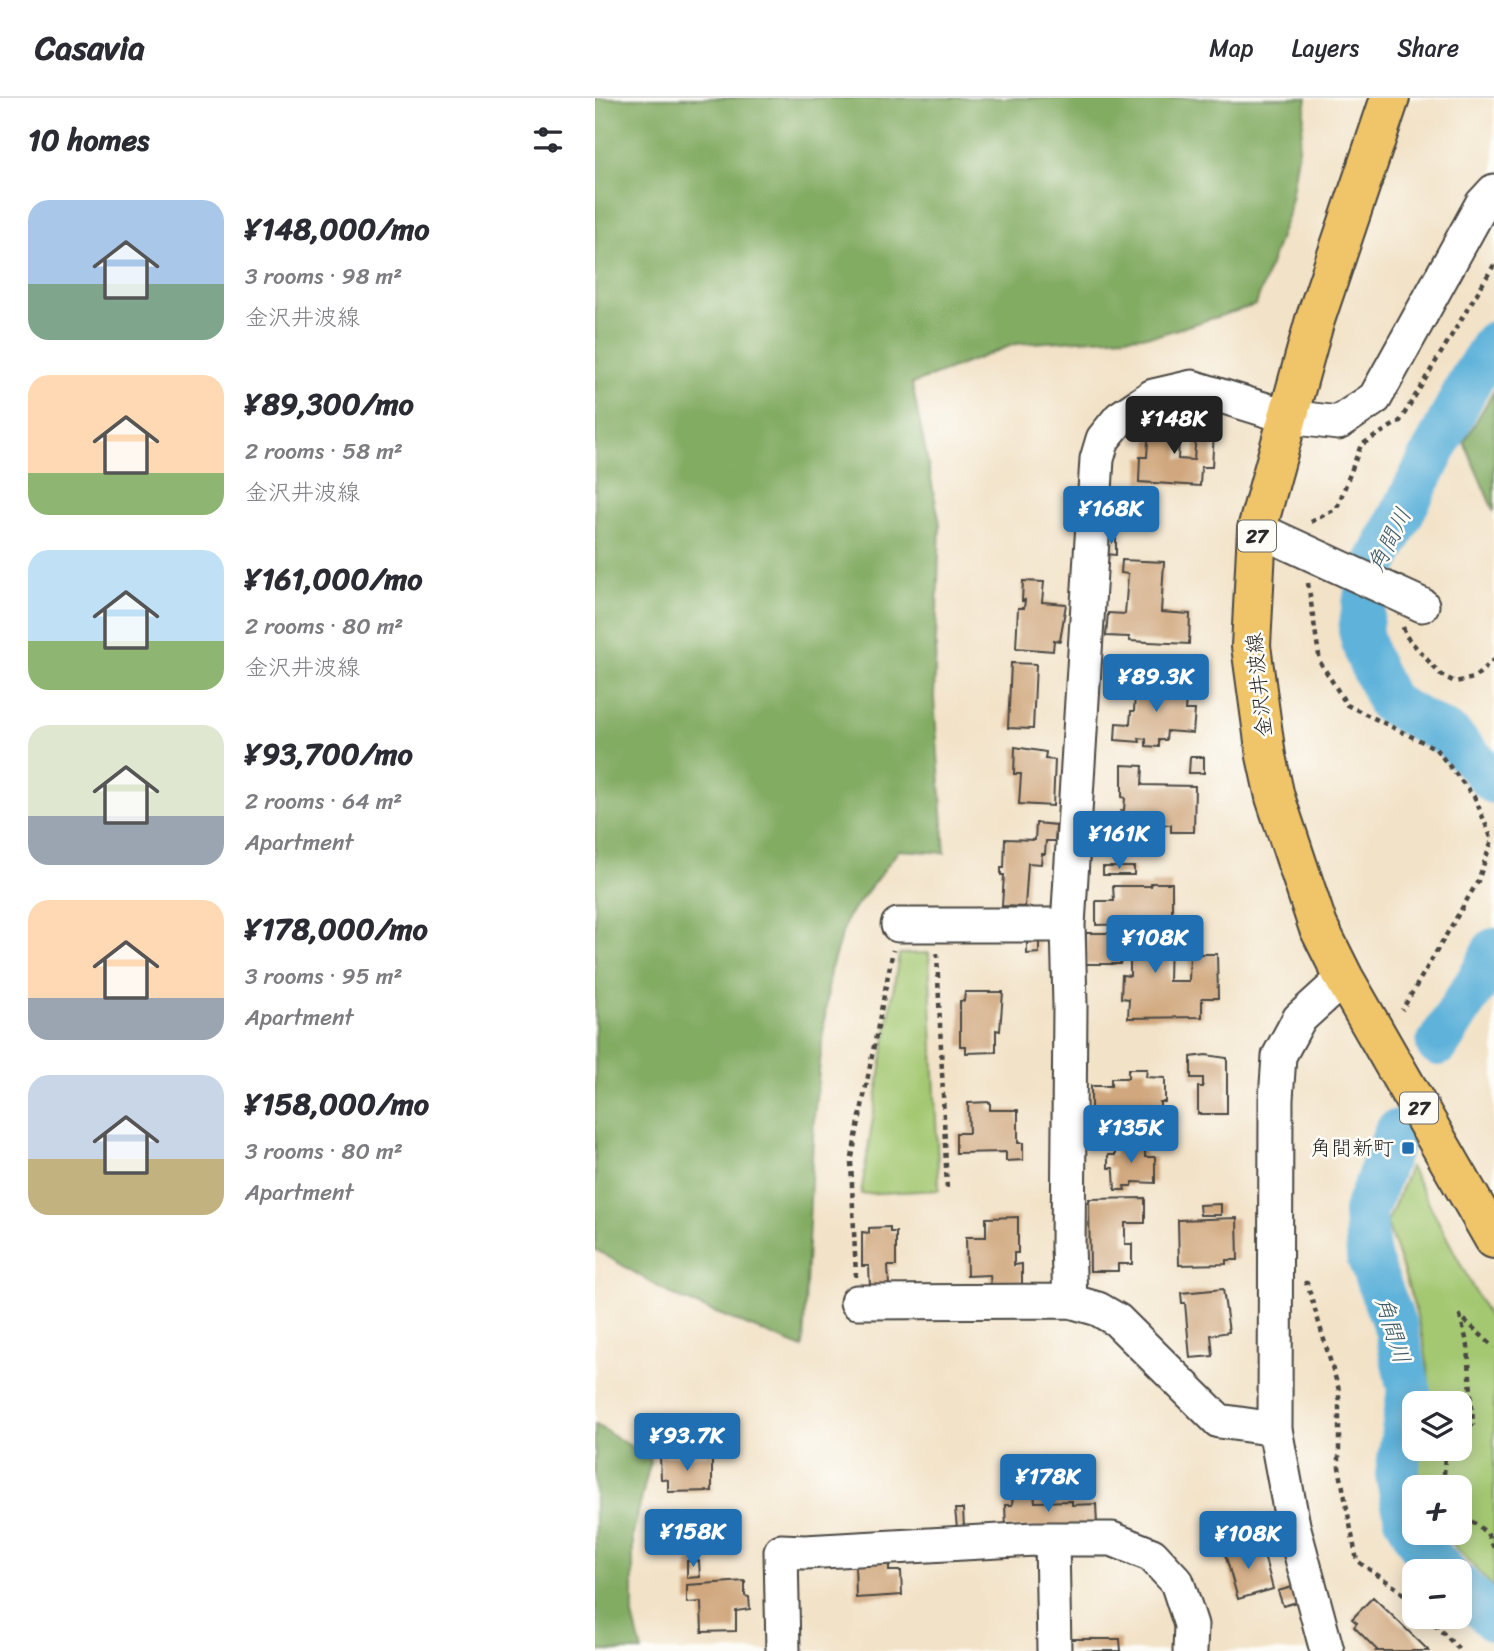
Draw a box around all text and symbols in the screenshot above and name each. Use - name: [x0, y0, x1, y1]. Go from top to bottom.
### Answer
- text: Casavia: [35, 19, 145, 77]
- text: Map: [1209, 27, 1254, 69]
- text: Layers: [1292, 27, 1359, 69]
- text: Share: [1397, 27, 1459, 69]
- text: 10 homes: [28, 113, 149, 167]
- icon: filters: [529, 121, 567, 159]
- text: ¥148,000/mo: [245, 202, 429, 256]
- icon: home: [84, 228, 168, 312]
- text: 3 rooms · 98 m²: [245, 256, 402, 297]
- text: 金沢井波線: [245, 297, 360, 338]
- text: ¥89,300/mo: [245, 377, 414, 431]
- pin: ¥148K: [1125, 396, 1223, 456]
- text: ¥148K: [1142, 398, 1206, 439]
- icon: home: [84, 403, 168, 487]
- text: 2 rooms · 58 m²: [245, 431, 403, 472]
- text: 金沢井波線: [245, 472, 360, 513]
- pin: ¥168K: [1062, 486, 1160, 546]
- text: ¥168K: [1079, 488, 1143, 529]
- water label: 角間川: [1356, 500, 1423, 580]
- road number: 27: [1238, 520, 1276, 551]
- text: ¥161,000/mo: [245, 552, 423, 606]
- icon: home: [84, 578, 168, 662]
- text: 2 rooms · 80 m²: [245, 606, 403, 647]
- street label: 金沢井波線: [1235, 631, 1283, 739]
- text: 金沢井波線: [245, 647, 360, 688]
- pin: ¥89.3K: [1099, 654, 1213, 714]
- text: ¥89.3K: [1119, 656, 1193, 697]
- text: ¥93,700/mo: [245, 727, 413, 781]
- icon: home: [84, 753, 168, 837]
- text: 2 rooms · 64 m²: [245, 781, 402, 822]
- pin: ¥161K: [1070, 812, 1168, 871]
- text: ¥161K: [1089, 813, 1149, 854]
- text: Apartment: [245, 822, 354, 863]
- text: ¥178,000/mo: [245, 902, 428, 956]
- pin: ¥108K: [1106, 916, 1204, 975]
- text: ¥108K: [1122, 917, 1188, 958]
- icon: home: [84, 928, 168, 1012]
- text: 3 rooms · 95 m²: [245, 956, 402, 997]
- text: Apartment: [245, 997, 354, 1038]
- text: ¥158,000/mo: [245, 1077, 429, 1131]
- road number: 27: [1400, 1092, 1438, 1124]
- icon: home: [84, 1103, 168, 1187]
- pin: ¥135K: [1082, 1105, 1180, 1165]
- text: ¥135K: [1099, 1107, 1163, 1148]
- place label: 角間新町: [1310, 1129, 1394, 1167]
- text: 3 rooms · 80 m²: [245, 1131, 403, 1172]
- marker: 角間新町: [1400, 1140, 1416, 1156]
- text: Apartment: [245, 1172, 354, 1213]
- water label: 角間川: [1363, 1291, 1422, 1369]
- map controls: [1402, 1391, 1472, 1629]
- button: layers: [1402, 1391, 1472, 1461]
- pin: ¥93.7K: [630, 1414, 744, 1473]
- text: ¥93.7K: [650, 1415, 724, 1456]
- pin: ¥178K: [999, 1454, 1097, 1514]
- text: ¥178K: [1016, 1456, 1080, 1497]
- button: +: [1402, 1475, 1472, 1545]
- pin: ¥158K: [644, 1510, 742, 1569]
- text: ¥158K: [661, 1511, 725, 1552]
- pin: ¥108K: [1199, 1512, 1297, 1571]
- text: ¥108K: [1215, 1513, 1281, 1554]
- button: −: [1402, 1559, 1472, 1629]

